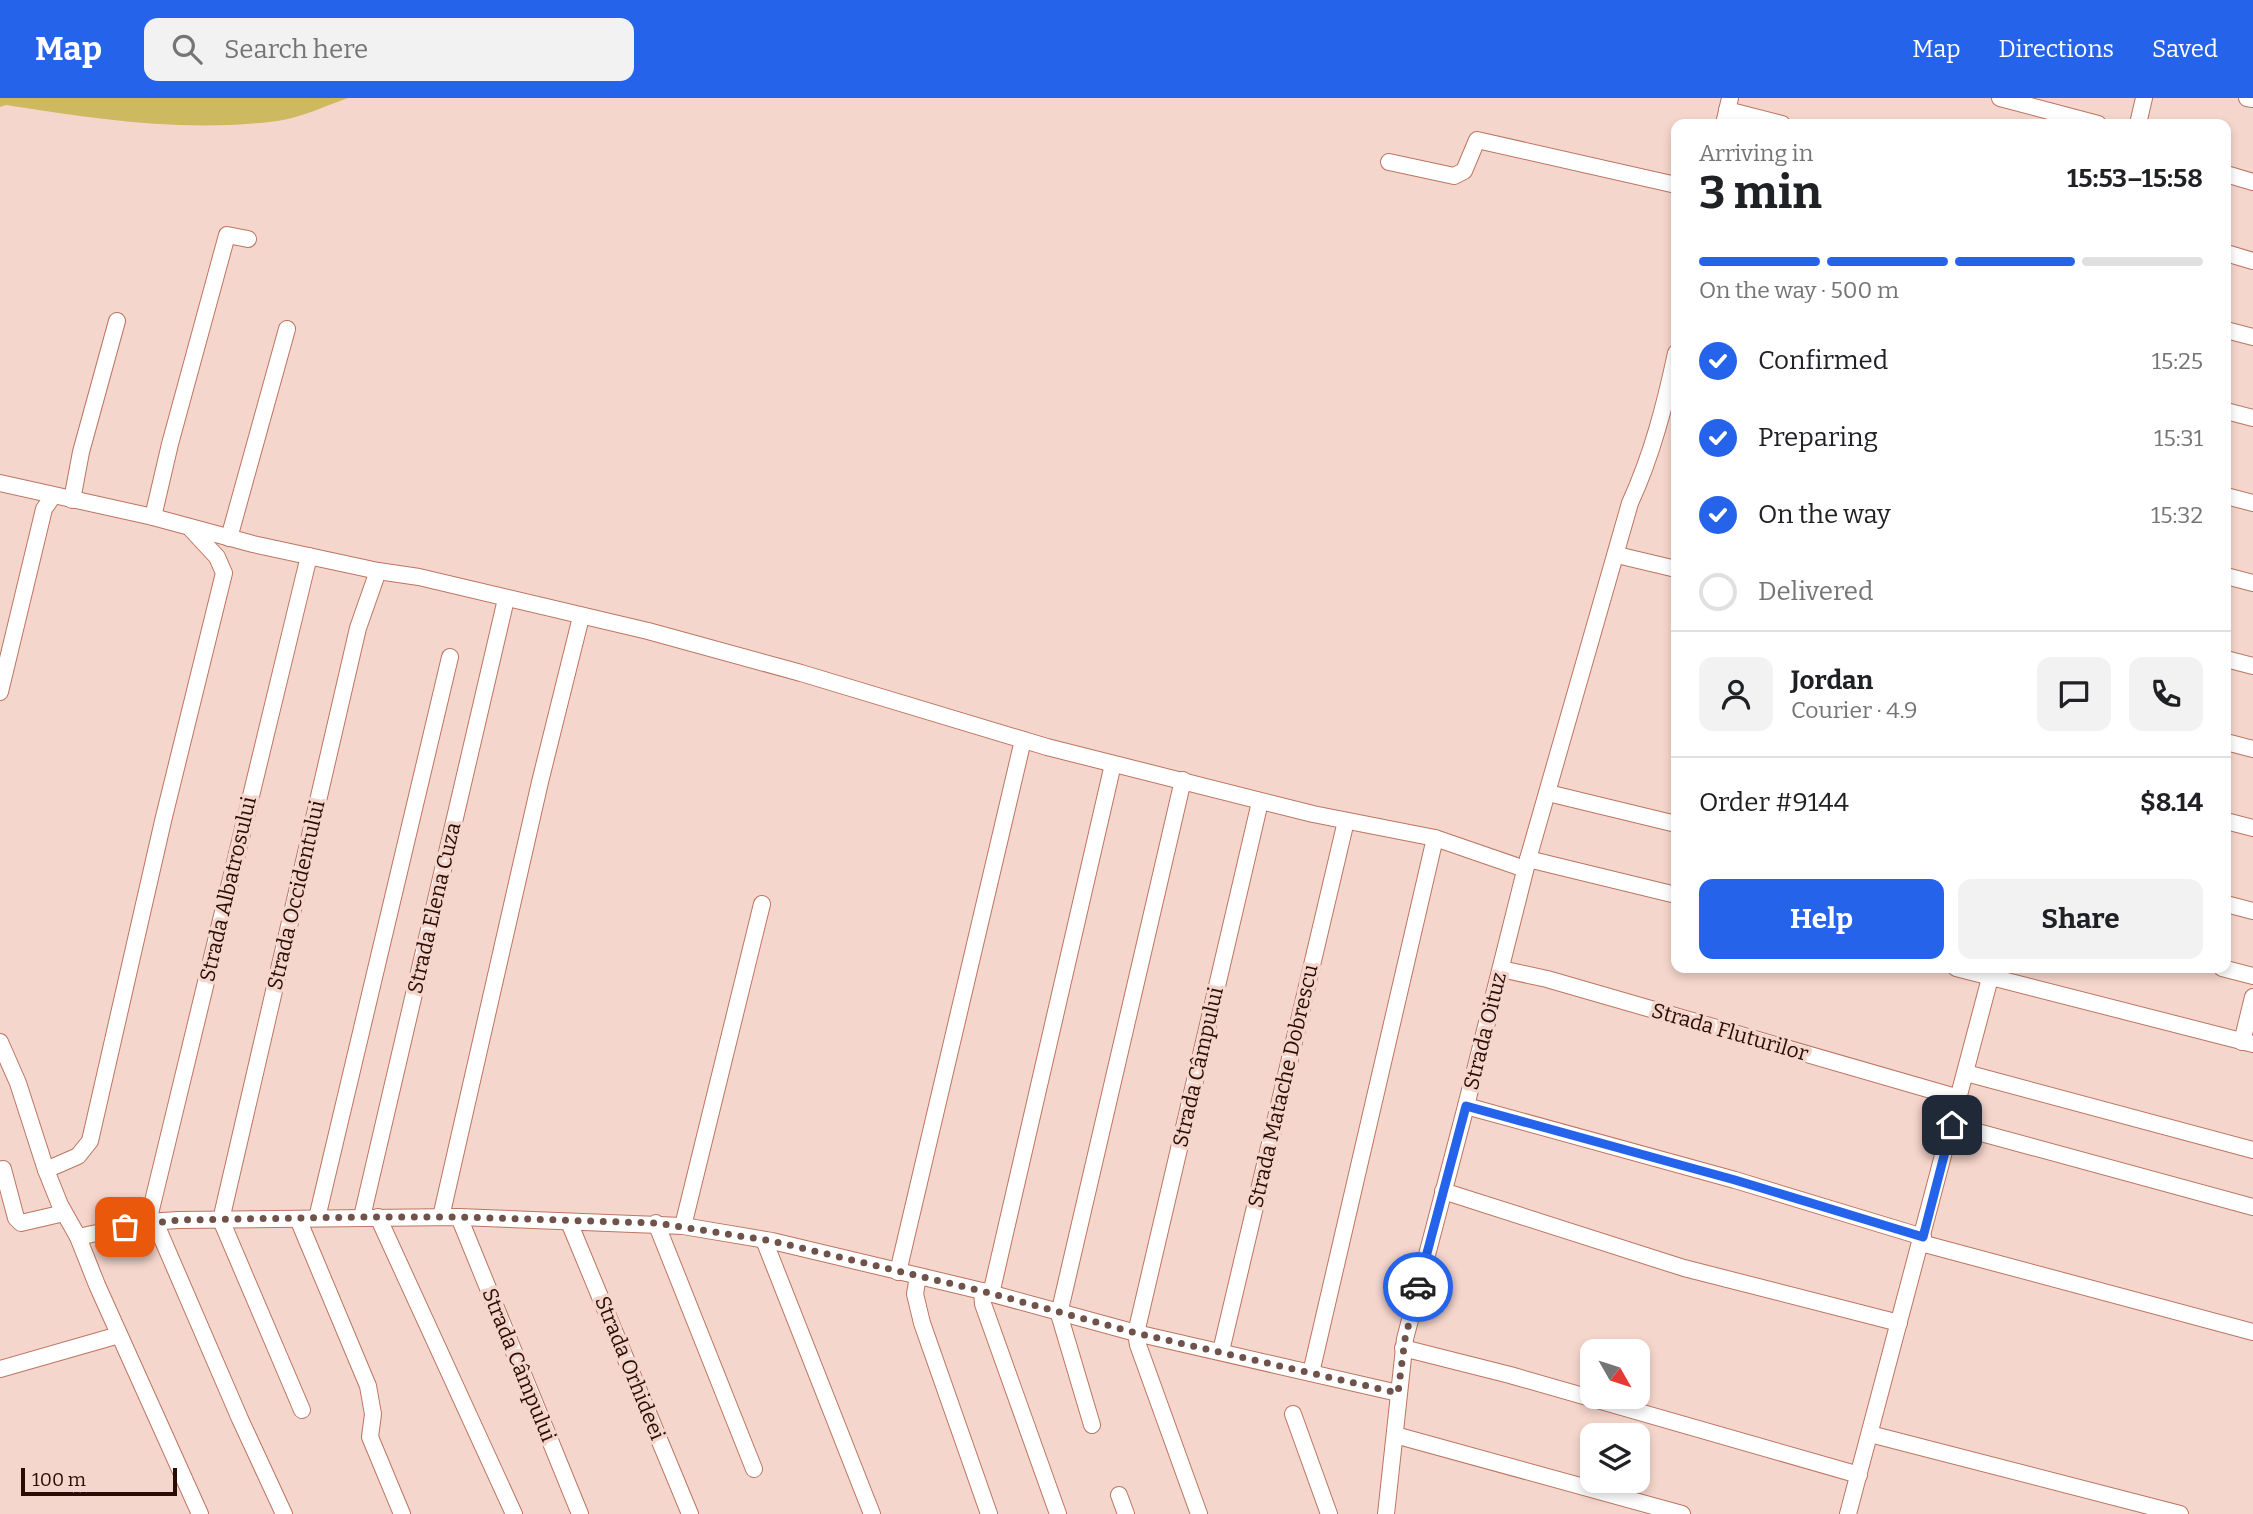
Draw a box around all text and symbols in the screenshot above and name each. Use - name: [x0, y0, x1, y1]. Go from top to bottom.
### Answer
- search box: [144, 18, 634, 81]
- text: Map: [35, 29, 102, 69]
- icon: search: [168, 30, 206, 68]
- text: Search here: [224, 34, 368, 65]
- text: Map: [1912, 35, 1961, 63]
- text: Directions: [1999, 35, 2114, 63]
- text: Saved: [2152, 35, 2218, 63]
- text: Arriving in: [1699, 139, 1813, 167]
- text: 15:53–15:58: [2067, 163, 2203, 194]
- text: 3 min: [1699, 165, 1822, 220]
- text: On the way · 500 m: [1699, 276, 1899, 304]
- icon: check: [1699, 342, 1737, 380]
- text: Confirmed: [1758, 345, 1888, 376]
- text: 15:25: [2152, 347, 2203, 375]
- icon: check: [1699, 419, 1737, 457]
- text: Preparing: [1758, 422, 1878, 453]
- text: 15:31: [2154, 424, 2203, 452]
- icon: check: [1699, 496, 1737, 534]
- text: On the way: [1758, 499, 1891, 530]
- text: 15:32: [2151, 501, 2203, 529]
- text: Delivered: [1758, 576, 1873, 607]
- button: person: [1699, 657, 1773, 731]
- button: chat: [2037, 657, 2111, 731]
- button: phone: [2129, 657, 2203, 731]
- text: Jordan: [1791, 665, 1873, 696]
- text: Courier · 4.9: [1791, 696, 1918, 724]
- text: Order #9144: [1699, 787, 1849, 818]
- text: $8.14: [2140, 787, 2203, 818]
- street label: Strada Albatrosului: [194, 794, 262, 984]
- street label: Strada Occidentului: [262, 798, 330, 992]
- street label: Strada Elena Cuza: [402, 819, 466, 996]
- button: Help: [1699, 879, 1944, 959]
- button: Share: [1958, 879, 2203, 959]
- street label: Strada Matache Dobrescu: [1242, 962, 1324, 1210]
- street label: Strada Oituz: [1458, 970, 1512, 1092]
- street label: Strada Câmpului: [1167, 984, 1229, 1150]
- street label: Strada Fluturilor: [1649, 997, 1811, 1067]
- pin: [1922, 1095, 1982, 1155]
- icon: home: [1933, 1106, 1971, 1144]
- pin: [95, 1197, 155, 1257]
- icon: bag: [106, 1208, 144, 1246]
- courier: [1383, 1252, 1453, 1322]
- icon: car: [1399, 1268, 1437, 1306]
- street label: Strada Câmpului: [476, 1284, 562, 1446]
- street label: Strada Orhideei: [589, 1292, 671, 1444]
- north arrow: [1580, 1339, 1650, 1409]
- map controls: [1580, 1339, 1650, 1493]
- button: layers: [1580, 1423, 1650, 1493]
- scale bar: [21, 1465, 177, 1497]
- text: 100 m: [32, 1468, 86, 1491]

